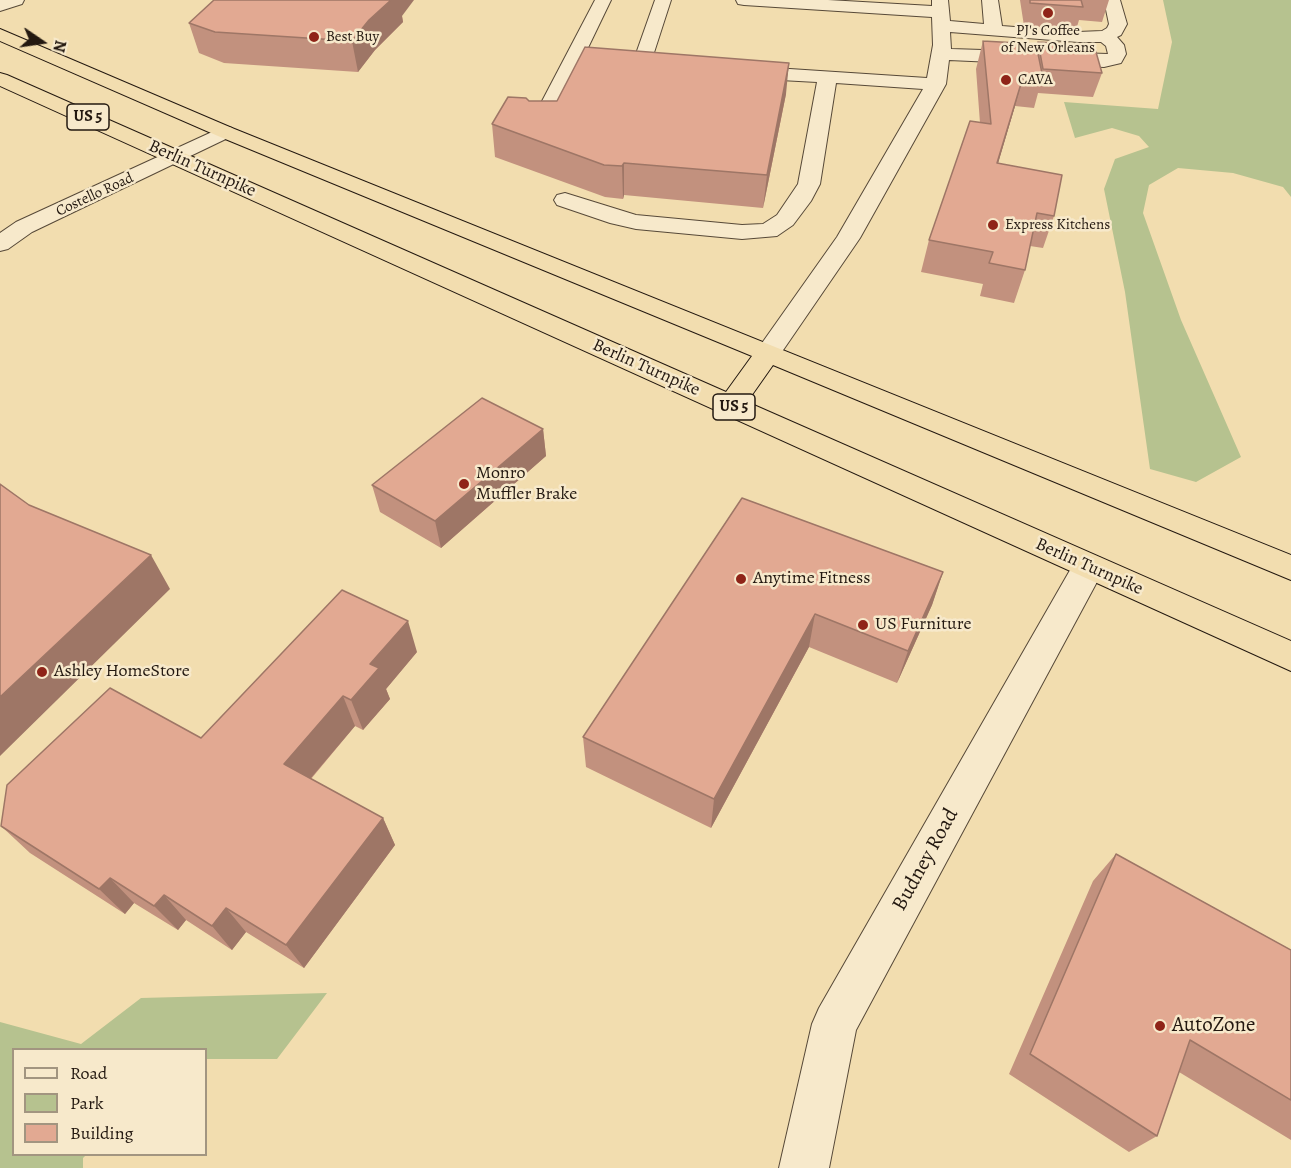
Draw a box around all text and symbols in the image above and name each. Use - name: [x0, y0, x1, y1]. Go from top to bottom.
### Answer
- marker: PJ's Coffee of New Orleans: [1041, 6, 1055, 20]
- north arrow: [12, 12, 72, 72]
- place label: PJ's Coffee of New Orleans: [1001, 22, 1095, 57]
- place label: Best Buy: [326, 28, 379, 46]
- marker: Best Buy: [307, 30, 321, 44]
- text: N: [48, 38, 72, 54]
- place label: CAVA: [1018, 71, 1053, 89]
- marker: CAVA: [999, 73, 1013, 87]
- road number: US 5: [67, 104, 109, 130]
- street label: Berlin Turnpike: [145, 136, 259, 202]
- street label: Costello Road: [53, 169, 137, 221]
- place label: Express Kitchens: [1005, 216, 1110, 234]
- marker: Express Kitchens: [986, 218, 1000, 232]
- street label: Berlin Turnpike: [589, 335, 703, 401]
- road number: US 5: [713, 394, 755, 420]
- place label: Monro Muffler Brake: [476, 463, 577, 506]
- marker: Monro Muffler Brake: [457, 477, 471, 491]
- street label: Berlin Turnpike: [1032, 534, 1146, 600]
- place label: Anytime Fitness: [753, 568, 871, 590]
- marker: Anytime Fitness: [734, 572, 748, 586]
- place label: US Furniture: [875, 614, 972, 636]
- marker: US Furniture: [856, 618, 870, 632]
- place label: Ashley HomeStore: [54, 661, 190, 683]
- marker: Ashley HomeStore: [35, 665, 49, 679]
- street label: Budney Road: [888, 804, 964, 916]
- place label: AutoZone: [1172, 1013, 1255, 1039]
- marker: AutoZone: [1153, 1019, 1167, 1033]
- legend: [12, 1048, 207, 1156]
- text: Road: [70, 1061, 107, 1085]
- text: Park: [70, 1091, 104, 1115]
- text: Building: [70, 1121, 134, 1145]

